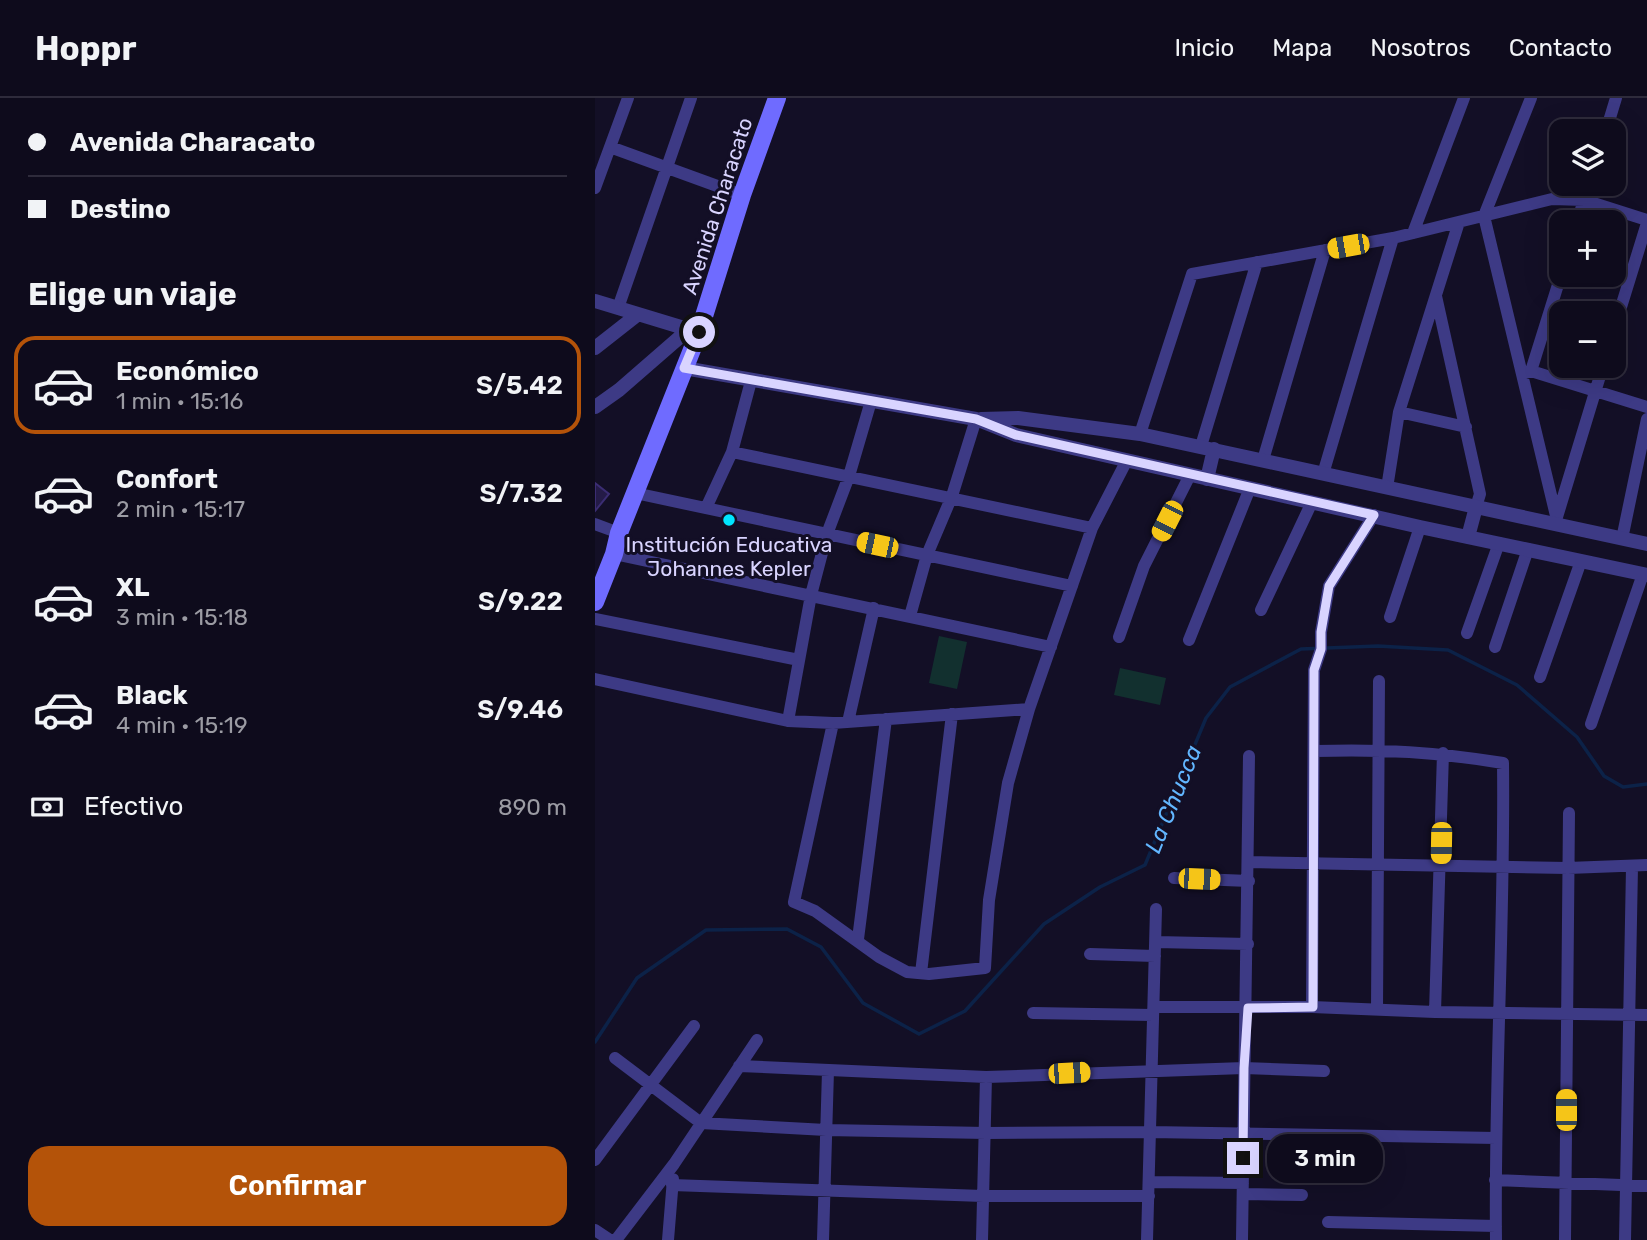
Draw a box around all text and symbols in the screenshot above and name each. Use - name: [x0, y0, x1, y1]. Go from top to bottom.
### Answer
- text: Hoppr: [35, 29, 136, 68]
- text: Inicio: [1175, 34, 1234, 62]
- text: Mapa: [1272, 34, 1332, 62]
- text: Nosotros: [1370, 34, 1471, 62]
- text: Contacto: [1509, 34, 1612, 62]
- street label: Avenida Characato: [677, 114, 757, 298]
- map controls: [1549, 119, 1626, 378]
- button: layers: [1549, 119, 1626, 196]
- text: Avenida Characato: [70, 127, 315, 158]
- text: Destino: [70, 194, 171, 225]
- button: +: [1549, 210, 1626, 287]
- car: [1326, 232, 1371, 260]
- text: Elige un viaje: [28, 275, 237, 313]
- button: −: [1549, 301, 1626, 378]
- route start: [683, 316, 715, 348]
- icon: car: [32, 354, 95, 417]
- text: Económico: [116, 356, 259, 387]
- text: S/5.42: [476, 370, 563, 401]
- text: 1 min · 15:16: [116, 387, 243, 415]
- icon: car: [32, 462, 95, 525]
- text: Confort: [116, 464, 218, 495]
- text: S/7.32: [479, 478, 563, 509]
- text: 2 min · 15:17: [116, 495, 245, 523]
- car: [1149, 498, 1186, 544]
- marker: Institución Educativa Johannes Kepler: [721, 512, 737, 528]
- car: [855, 530, 900, 560]
- place label: Institución Educativa Johannes Kepler: [626, 532, 832, 581]
- icon: car: [32, 570, 95, 633]
- text: XL: [116, 572, 149, 603]
- text: S/9.22: [478, 586, 563, 617]
- text: 3 min · 15:18: [116, 603, 248, 631]
- icon: car: [32, 678, 95, 741]
- text: Black: [116, 680, 188, 711]
- text: S/9.46: [477, 694, 563, 725]
- text: 4 min · 15:19: [116, 711, 248, 739]
- water label: La Chucca: [1139, 741, 1207, 857]
- icon: cash: [28, 788, 66, 826]
- text: Efectivo: [84, 791, 183, 822]
- text: 890 m: [498, 793, 567, 821]
- car: [1431, 822, 1452, 864]
- car: [1178, 868, 1221, 890]
- car: [1048, 1061, 1091, 1085]
- car: [1556, 1089, 1577, 1131]
- callout: 3 min: [1267, 1134, 1383, 1182]
- route end: [1227, 1142, 1259, 1174]
- text: 3 min: [1294, 1144, 1356, 1172]
- button: Confirmar: [28, 1146, 567, 1226]

